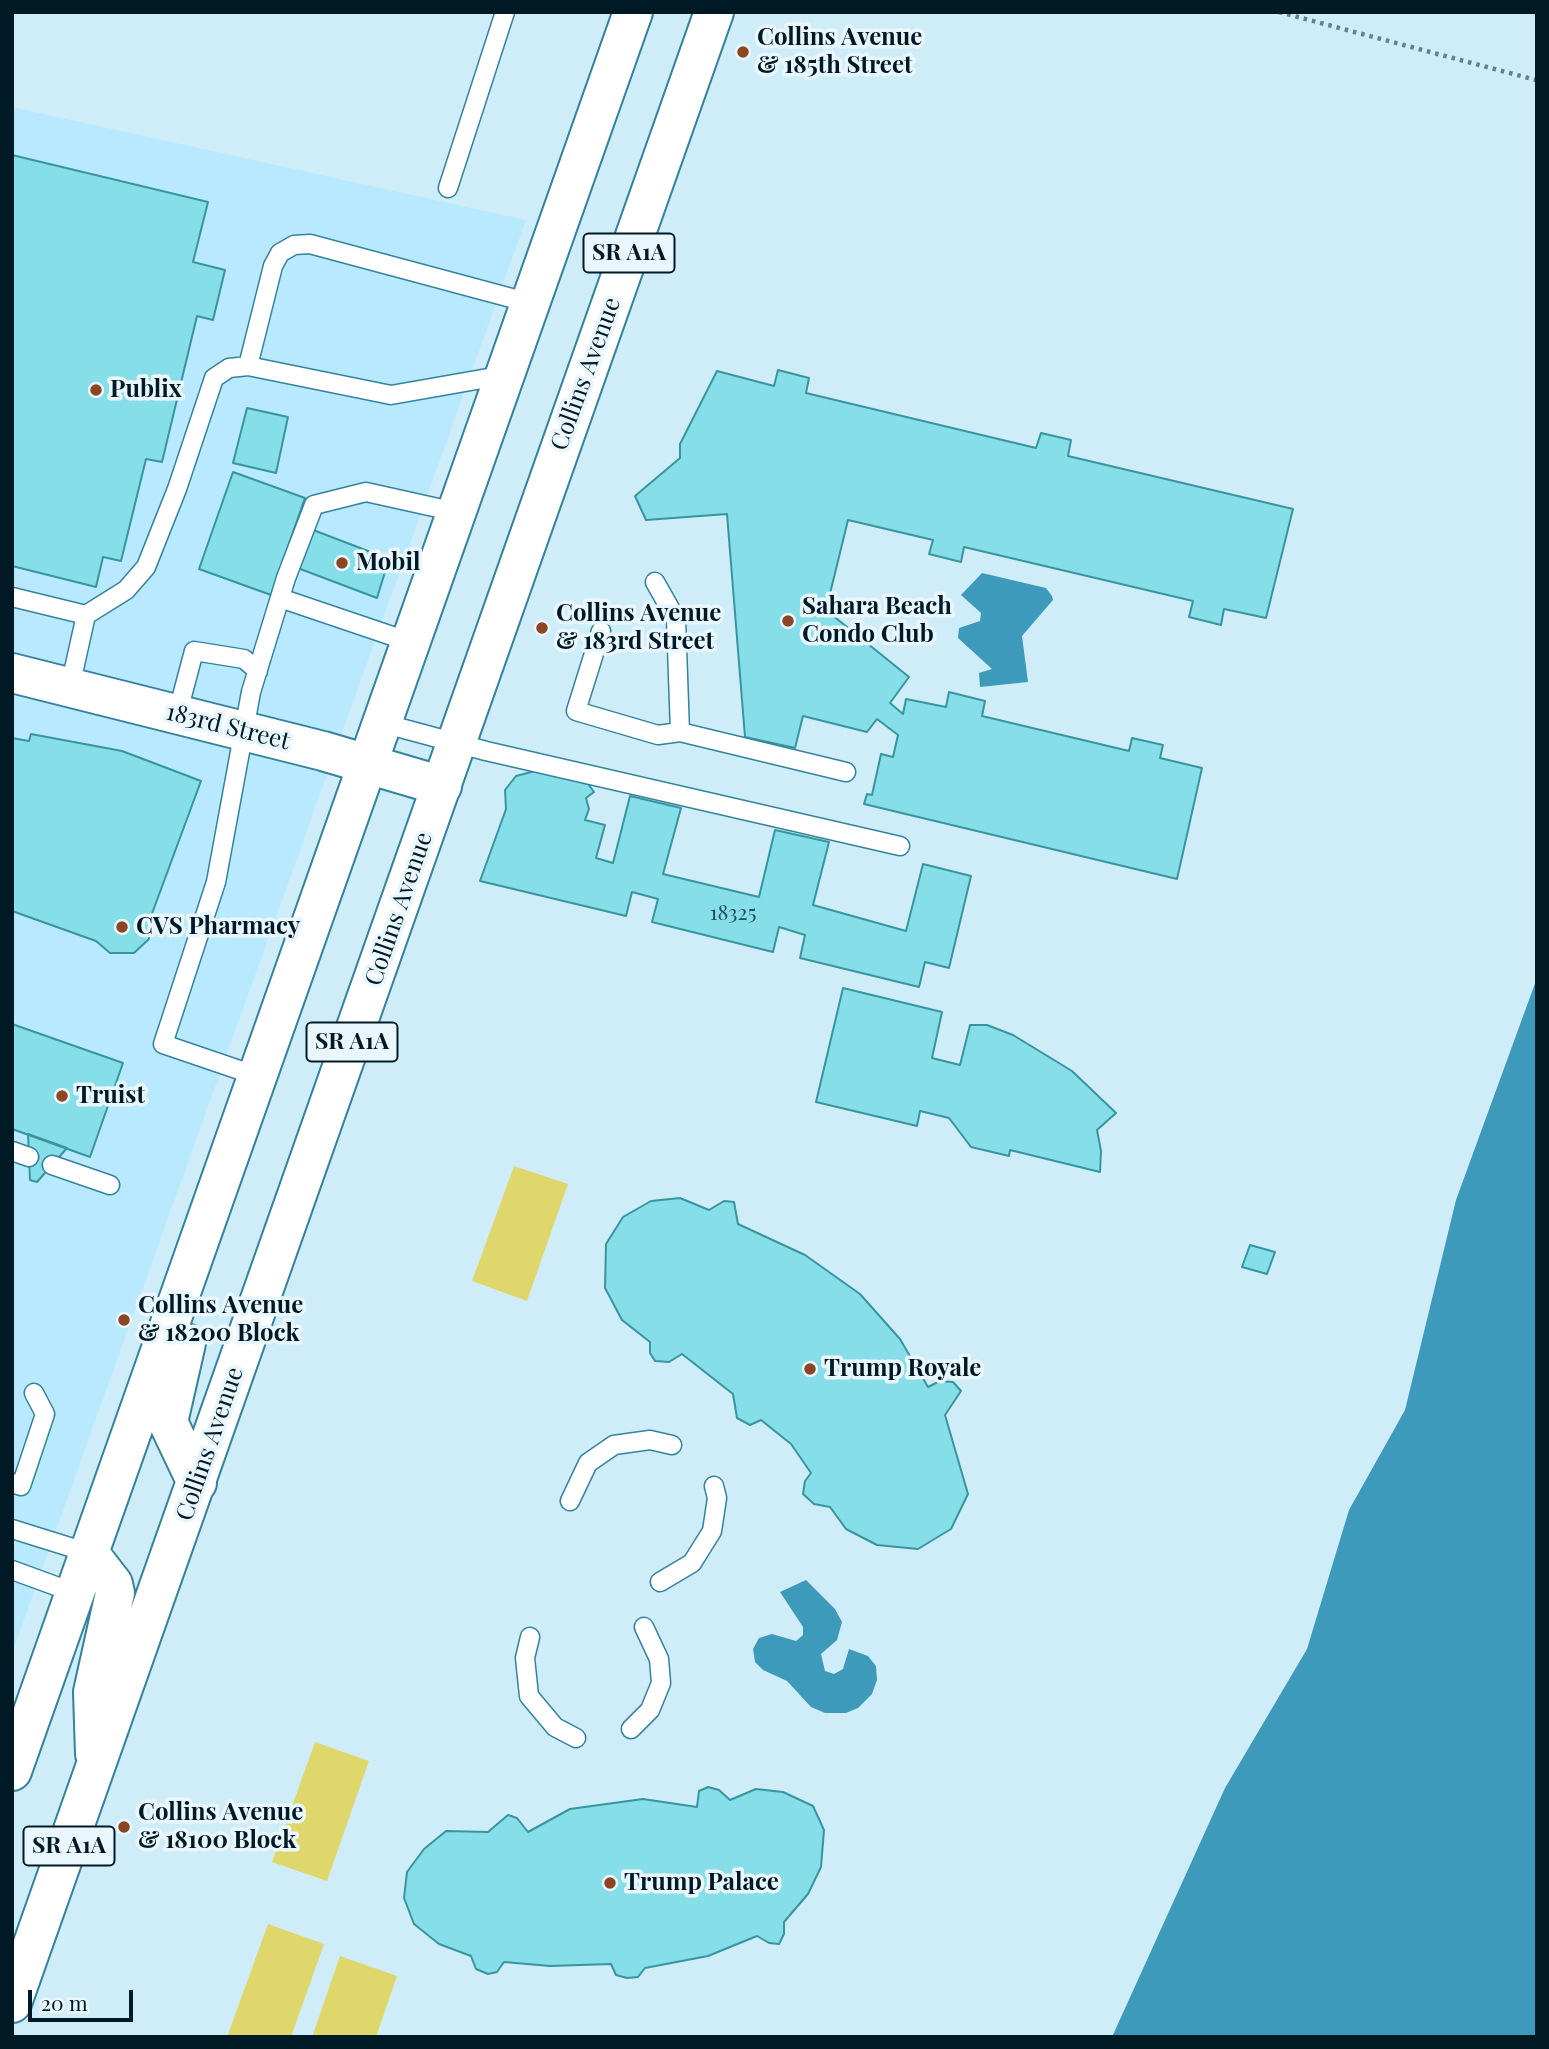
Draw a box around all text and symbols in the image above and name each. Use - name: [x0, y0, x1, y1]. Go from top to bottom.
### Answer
- place label: Collins Avenue & 185th Street: [757, 24, 922, 80]
- marker: Collins Avenue & 185th Street: [735, 44, 751, 60]
- road number: SR A1A: [584, 234, 674, 272]
- street label: Collins Avenue: [545, 294, 627, 454]
- place label: Publix: [110, 376, 182, 404]
- marker: Publix: [88, 382, 104, 398]
- place label: Mobil: [356, 549, 420, 577]
- marker: Mobil: [334, 555, 350, 571]
- place label: Sahara Beach Condo Club: [802, 593, 952, 649]
- place label: Collins Avenue & 183rd Street: [556, 600, 721, 656]
- marker: Sahara Beach Condo Club: [780, 613, 796, 629]
- marker: Collins Avenue & 183rd Street: [534, 620, 550, 636]
- street label: 183rd Street: [163, 698, 293, 756]
- street label: Collins Avenue: [359, 828, 439, 990]
- house number: 18325: [710, 900, 756, 926]
- place label: CVS Pharmacy: [136, 913, 300, 941]
- marker: CVS Pharmacy: [114, 919, 130, 935]
- road number: SR A1A: [306, 1023, 398, 1062]
- place label: Truist: [76, 1082, 145, 1110]
- marker: Truist: [54, 1088, 70, 1104]
- place label: Collins Avenue & 18200 Block: [138, 1292, 303, 1348]
- marker: Collins Avenue & 18200 Block: [116, 1312, 132, 1328]
- place label: Trump Royale: [824, 1355, 981, 1383]
- marker: Trump Royale: [802, 1361, 818, 1377]
- street label: Collins Avenue: [170, 1363, 250, 1525]
- place label: Collins Avenue & 18100 Block: [138, 1799, 303, 1855]
- marker: Collins Avenue & 18100 Block: [116, 1819, 132, 1835]
- road number: SR A1A: [24, 1826, 114, 1866]
- place label: Trump Palace: [624, 1869, 779, 1897]
- marker: Trump Palace: [602, 1875, 618, 1891]
- scale bar: [32, 1976, 136, 2020]
- text: 20 m: [41, 1988, 88, 2016]

